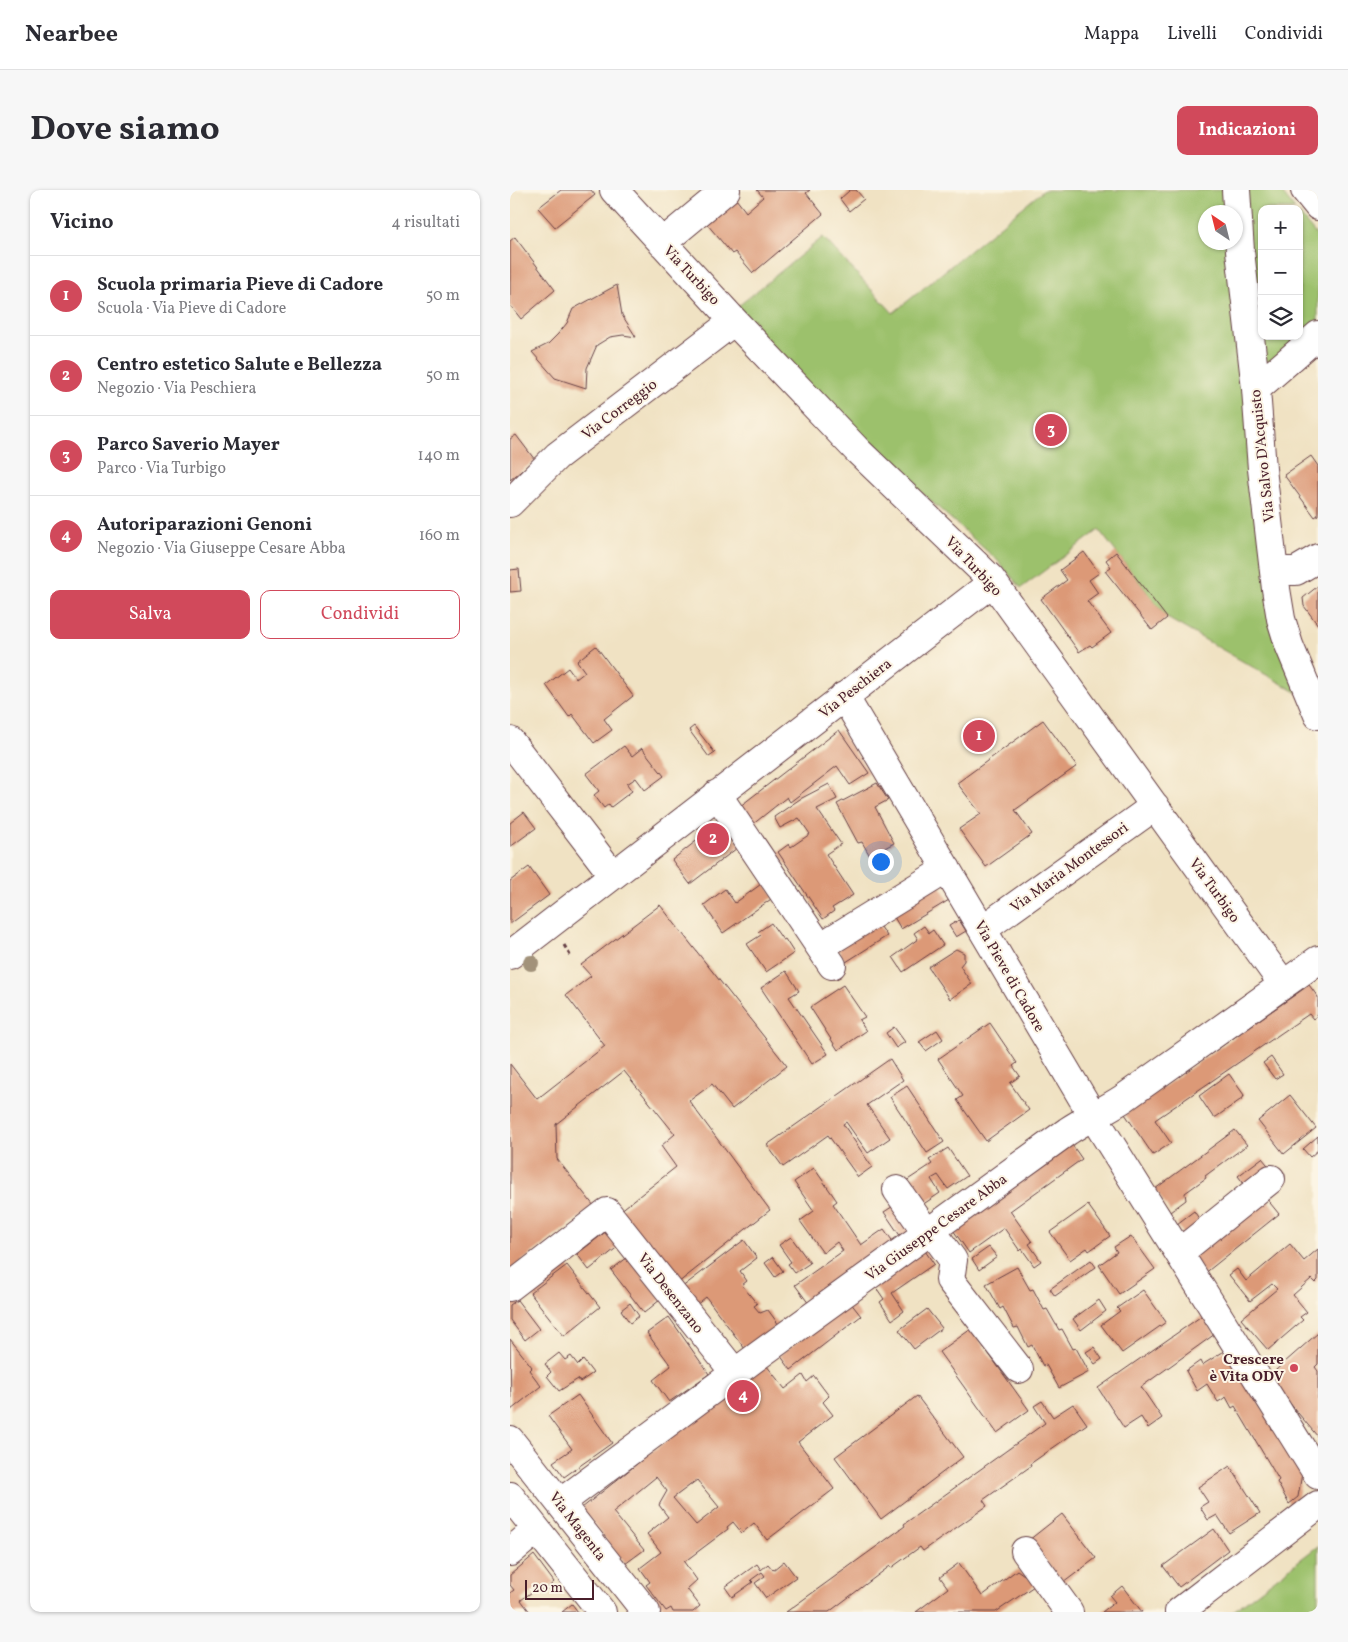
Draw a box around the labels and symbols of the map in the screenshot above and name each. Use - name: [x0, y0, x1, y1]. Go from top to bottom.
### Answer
- north arrow: [1198, 205, 1243, 250]
- street label: Via Turbigo: [658, 241, 724, 311]
- street label: Via Correggio: [578, 375, 662, 446]
- street label: Via Salvo D'Acquisto: [1246, 388, 1281, 523]
- pin: 3: [1035, 411, 1067, 449]
- street label: Via Turbigo: [940, 532, 1006, 602]
- street label: Via Peschiera: [815, 654, 897, 724]
- pin: 1: [963, 717, 995, 755]
- street label: Via Maria Montessori: [1006, 818, 1133, 918]
- pin: 2: [697, 820, 729, 858]
- your location: [868, 849, 894, 875]
- street label: Via Turbigo: [1183, 854, 1244, 927]
- street label: Via Pieve di Cadore: [968, 917, 1049, 1036]
- street label: Via Giuseppe Cesare Abba: [862, 1170, 1012, 1287]
- street label: Via Desenzano: [632, 1249, 708, 1339]
- place label: Crescere è Vita ODV: [1210, 1350, 1285, 1388]
- marker: Crescere è Vita ODV: [1288, 1362, 1300, 1374]
- pin: 4: [727, 1377, 759, 1415]
- street label: Via Magenta: [543, 1488, 610, 1566]
- scale bar: [525, 1577, 594, 1600]

